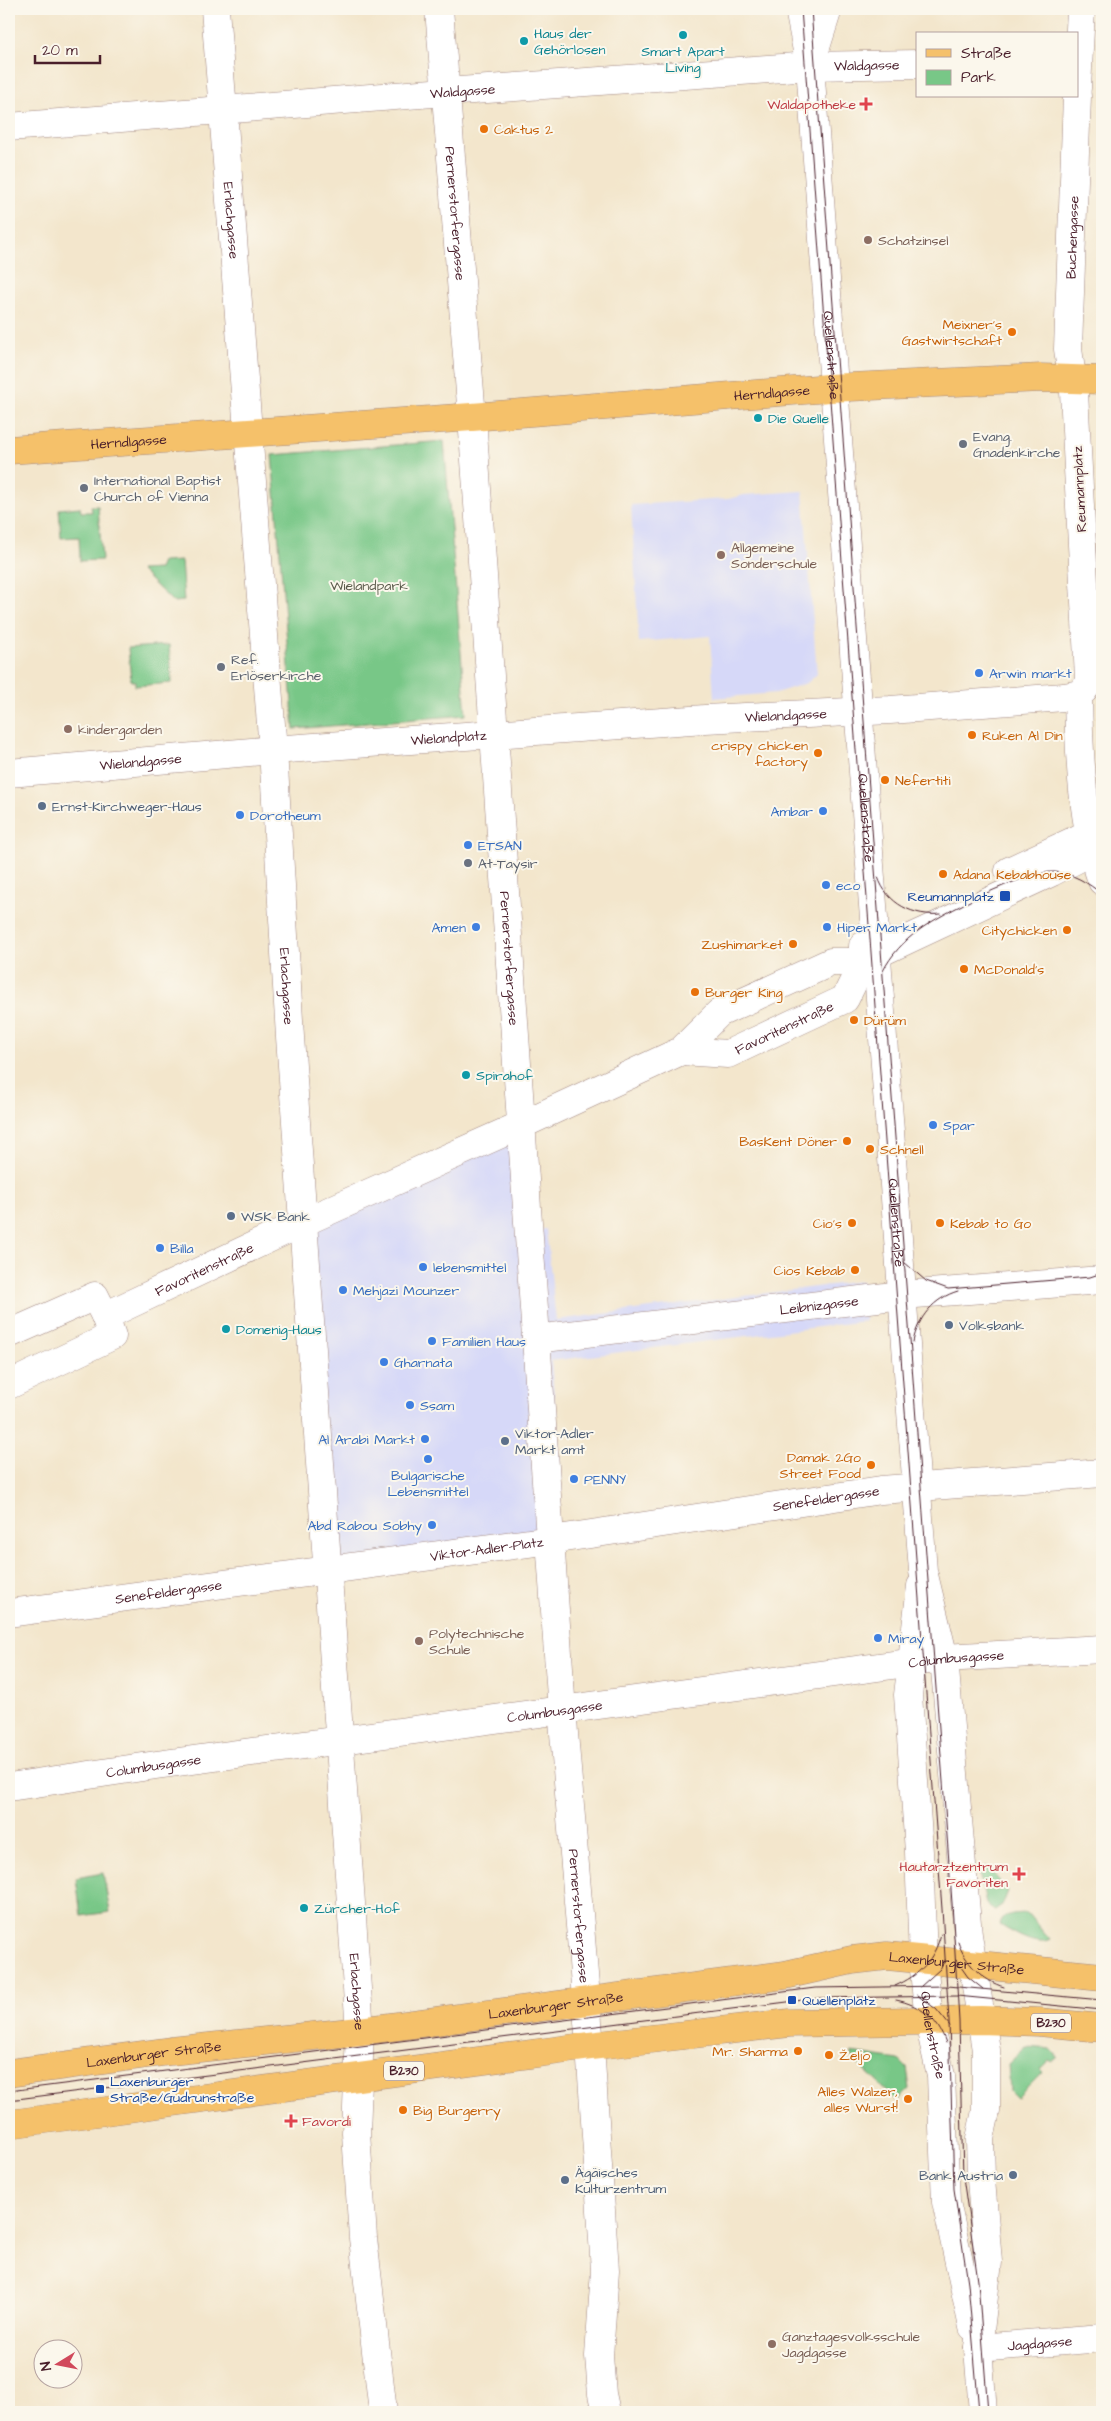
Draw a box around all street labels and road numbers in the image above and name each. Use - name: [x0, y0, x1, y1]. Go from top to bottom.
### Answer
- street label: Waldgasse: [834, 55, 900, 77]
- street label: Waldgasse: [429, 79, 497, 104]
- street label: Pernerstorfergasse: [439, 146, 470, 282]
- street label: Erlachgasse: [218, 181, 244, 260]
- street label: Buchengasse: [1061, 195, 1084, 279]
- street label: Quellenstraße: [817, 310, 844, 401]
- street label: Herndlgasse: [733, 381, 811, 407]
- street label: Herndlgasse: [90, 430, 168, 455]
- street label: Reumannplatz: [1068, 445, 1092, 533]
- street label: Wielandgasse: [744, 704, 828, 728]
- street label: Wielandplatz: [410, 725, 487, 751]
- street label: Wielandgasse: [99, 749, 183, 776]
- street label: Quellenstraße: [852, 773, 879, 863]
- street label: Pernerstorfergasse: [494, 891, 523, 1027]
- street label: Erlachgasse: [274, 947, 298, 1026]
- street label: Favoritenstraße: [732, 997, 838, 1060]
- street label: Quellenstraße: [883, 1178, 909, 1268]
- street label: Favoritenstraße: [152, 1238, 258, 1302]
- street label: Leibnizgasse: [779, 1291, 860, 1321]
- street label: Senefeldergasse: [771, 1481, 881, 1517]
- street label: Viktor-Adler-Platz: [429, 1532, 545, 1567]
- street label: Senefeldergasse: [114, 1575, 224, 1610]
- street label: Columbusgasse: [907, 1646, 1005, 1674]
- street label: Columbusgasse: [506, 1695, 604, 1728]
- street label: Columbusgasse: [105, 1750, 203, 1783]
- street label: Pernerstorfergasse: [563, 1848, 594, 1984]
- street label: Laxenburger Straße: [888, 1947, 1026, 1980]
- street label: Erlachgasse: [344, 1953, 369, 2032]
- street label: Laxenburger Straße: [487, 1987, 625, 2025]
- street label: Quellenstraße: [915, 1990, 950, 2081]
- road number: B230: [1031, 2014, 1071, 2032]
- street label: Laxenburger Straße: [85, 2037, 223, 2073]
- road number: B230: [384, 2062, 424, 2080]
- street label: Jagdgasse: [1007, 2331, 1073, 2357]

